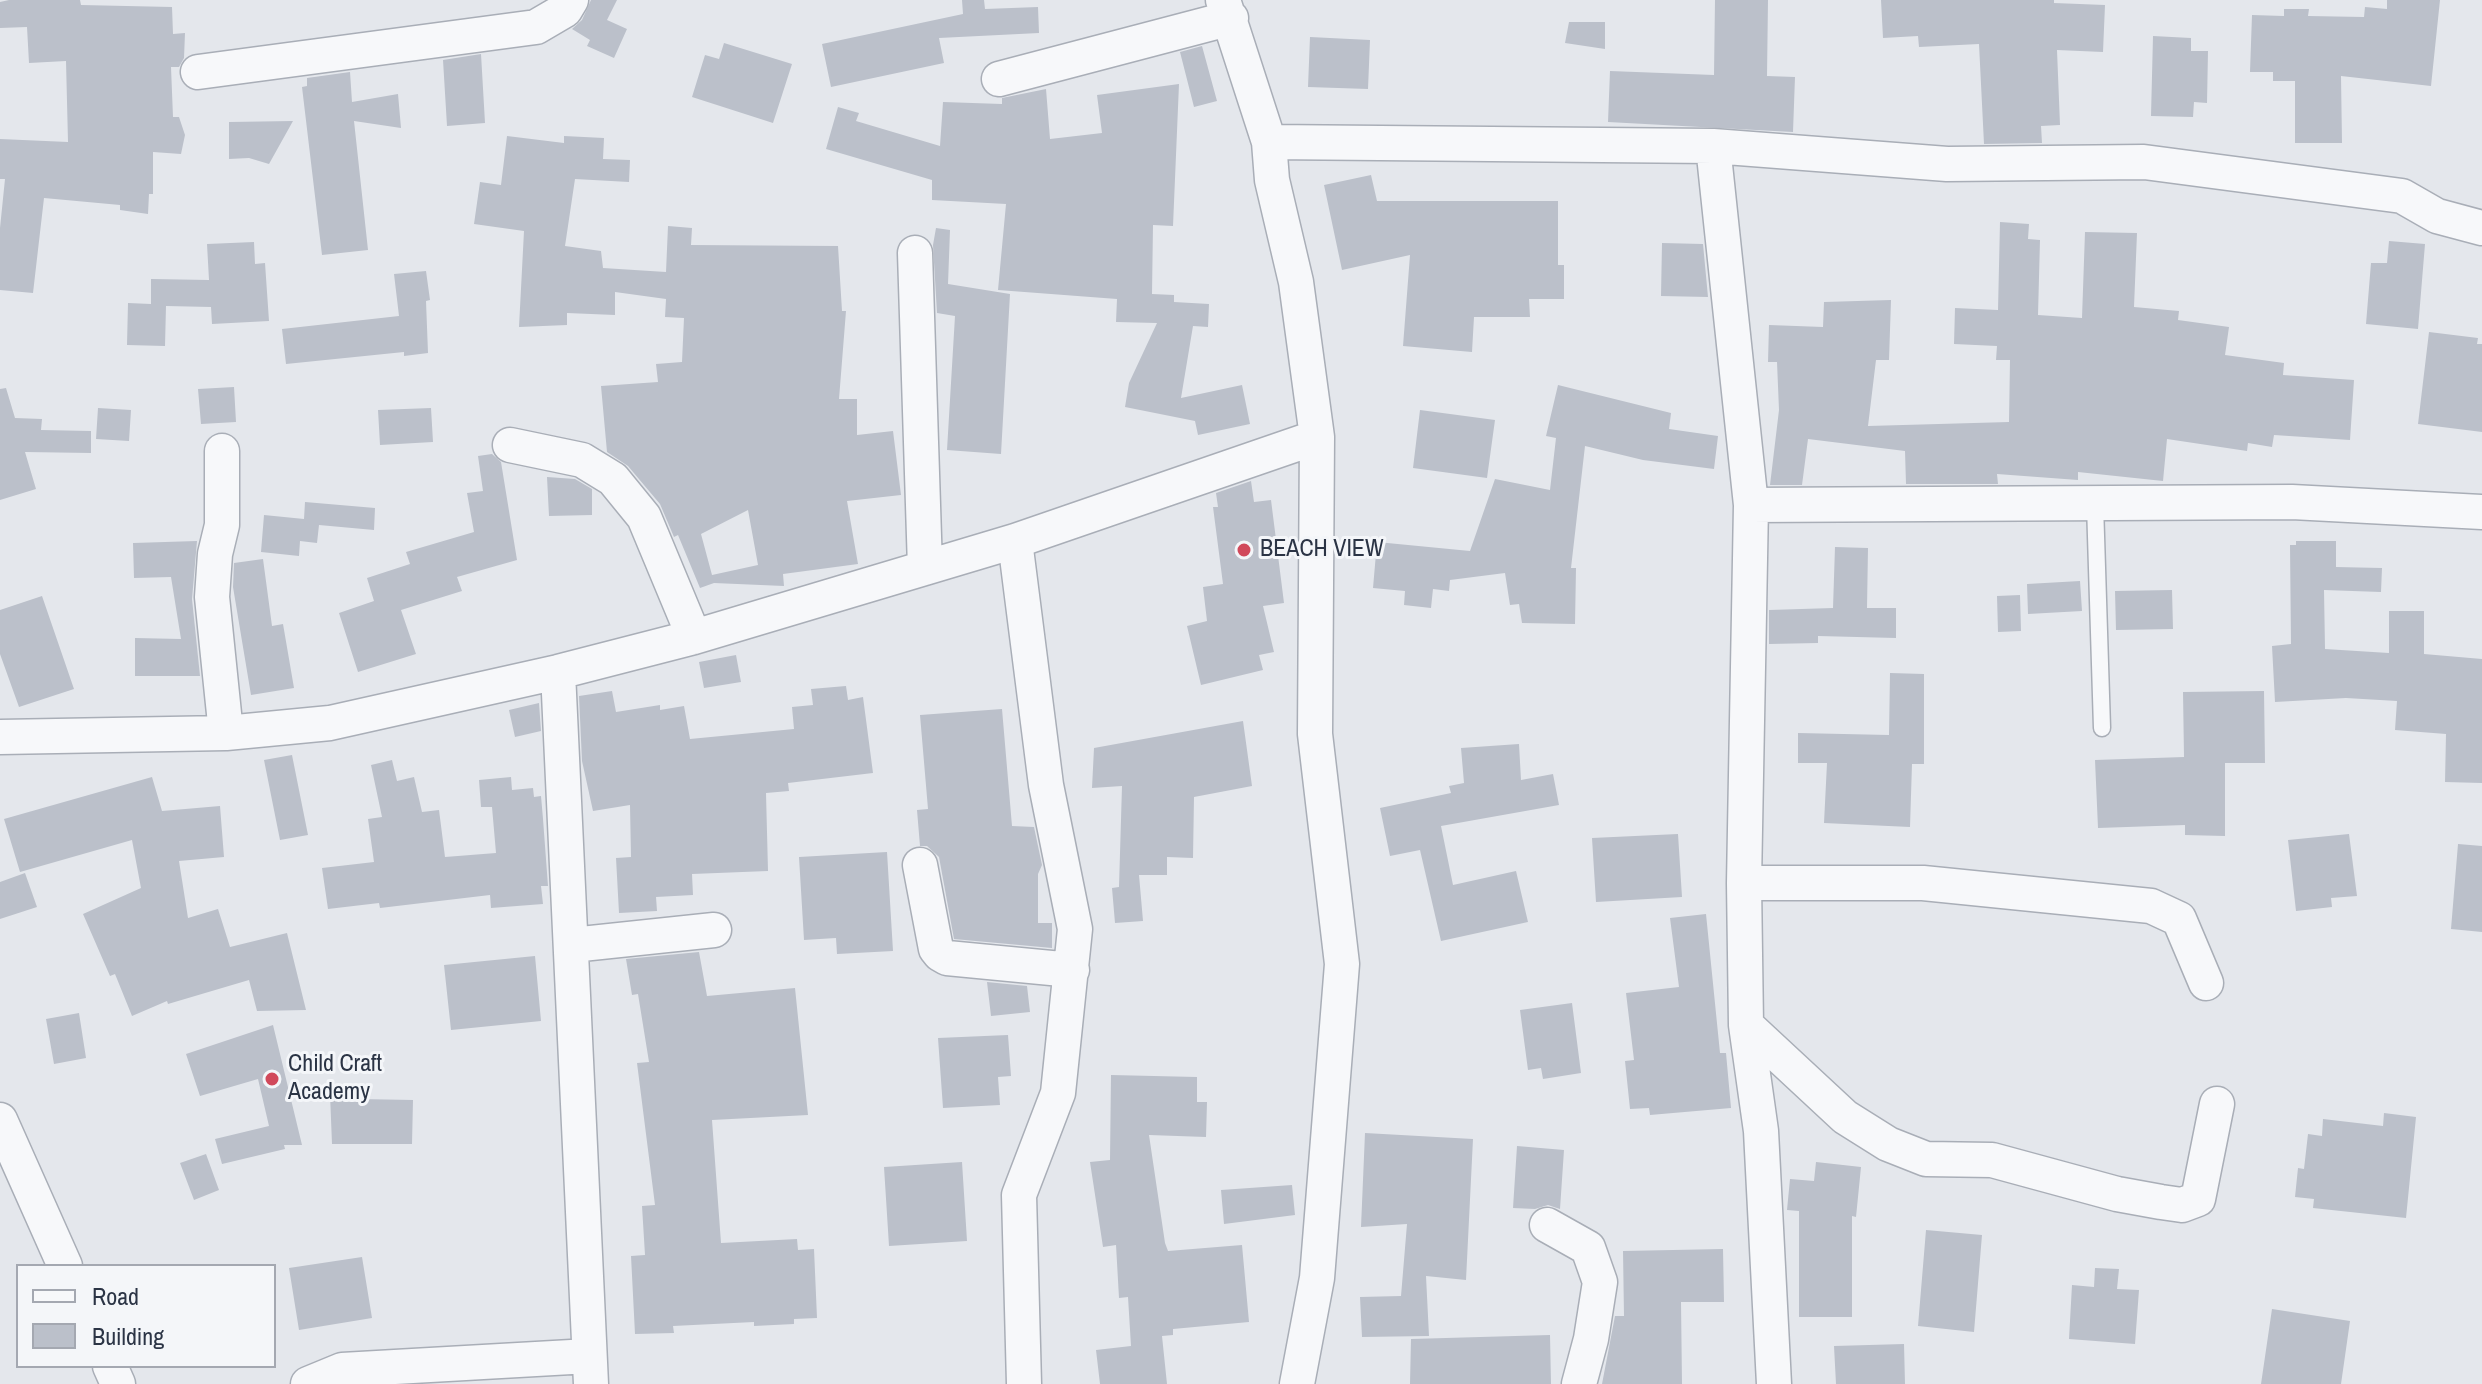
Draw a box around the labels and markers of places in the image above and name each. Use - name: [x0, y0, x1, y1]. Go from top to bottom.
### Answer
- place label: BEACH VIEW: [1260, 536, 1384, 564]
- marker: BEACH VIEW: [1235, 541, 1253, 559]
- place label: Child Craft Academy: [288, 1051, 382, 1107]
- marker: Child Craft Academy: [263, 1070, 281, 1088]

